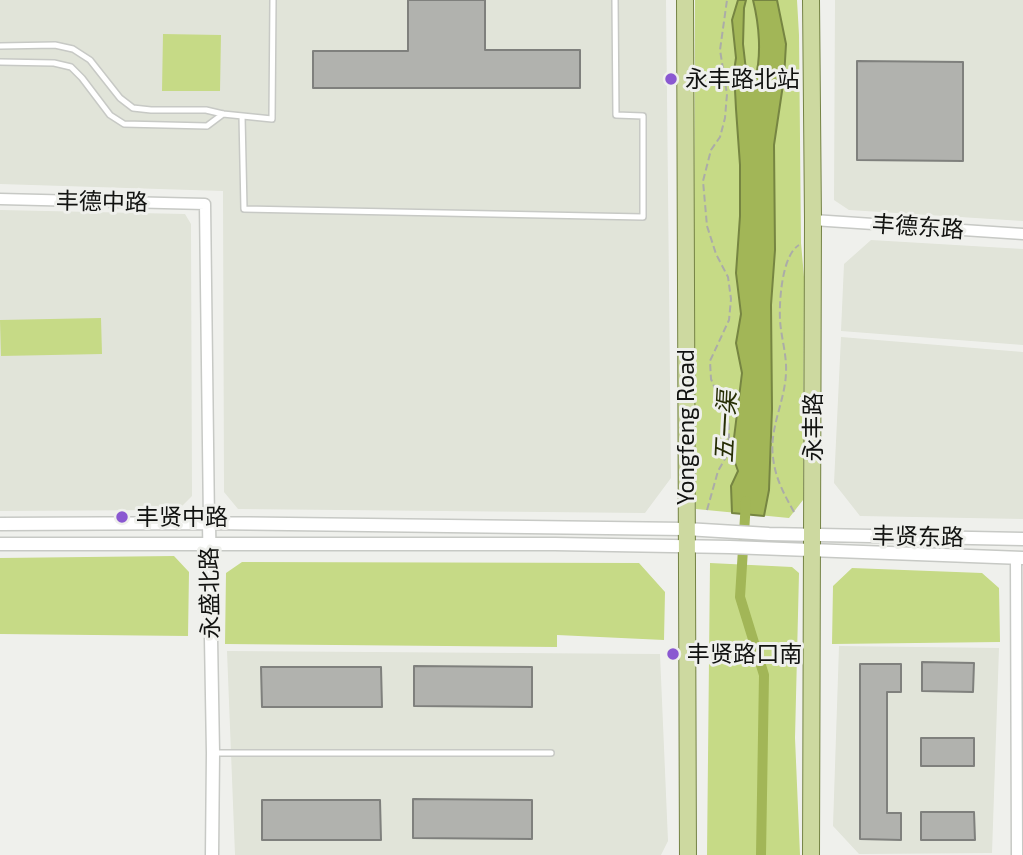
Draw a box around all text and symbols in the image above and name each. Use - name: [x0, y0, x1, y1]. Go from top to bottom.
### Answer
- place label: 永丰路北站: [685, 65, 800, 93]
- marker: 永丰路北站: [663, 71, 679, 87]
- street label: 丰德中路: [56, 187, 148, 217]
- street label: 丰德东路: [871, 210, 965, 244]
- street label: Yongfeng Road: [672, 349, 700, 505]
- water label: 五一渠: [710, 390, 742, 464]
- street label: 永丰路: [799, 393, 827, 461]
- place label: 丰贤中路: [136, 503, 228, 531]
- marker: 丰贤中路: [114, 509, 130, 525]
- street label: 丰贤东路: [872, 522, 964, 552]
- street label: 永盛北路: [195, 547, 225, 639]
- place label: 丰贤路口南: [687, 640, 802, 668]
- marker: 丰贤路口南: [665, 646, 681, 662]

